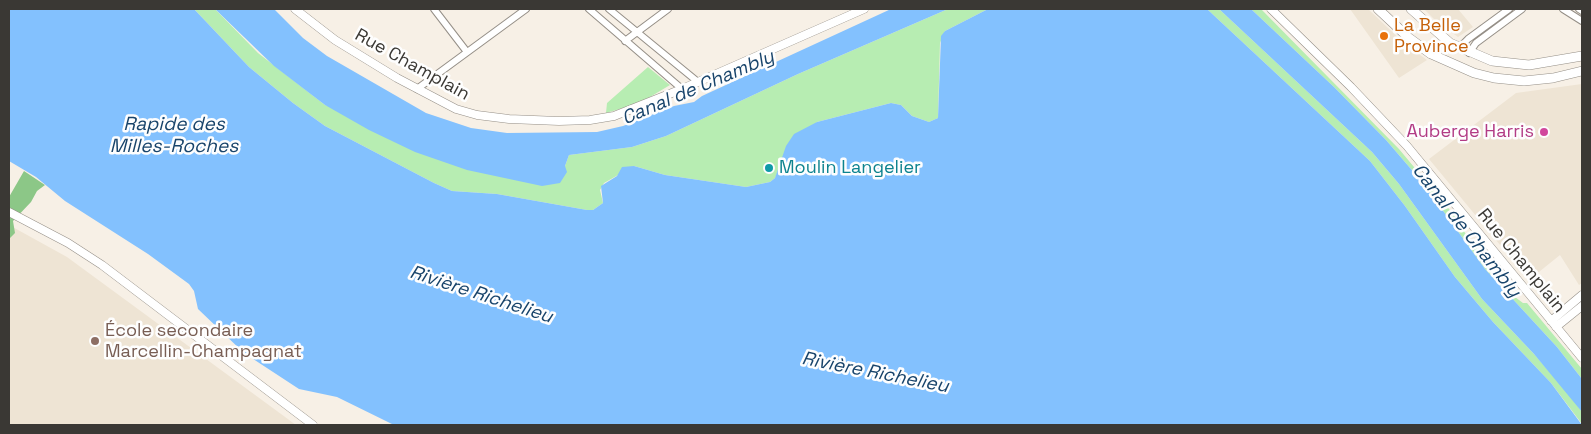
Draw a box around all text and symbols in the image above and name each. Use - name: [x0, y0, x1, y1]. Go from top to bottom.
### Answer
- place label: La Belle Province: [1394, 15, 1469, 58]
- street label: Rue Champlain: [351, 25, 473, 105]
- marker: La Belle Province: [1378, 30, 1390, 42]
- water label: Canal de Chambly: [618, 46, 778, 130]
- water label: Rapide des Milles-Roches: [110, 114, 238, 158]
- place label: Auberge Harris: [1406, 121, 1534, 143]
- marker: Auberge Harris: [1538, 126, 1550, 138]
- place label: Moulin Langelier: [779, 157, 921, 179]
- water label: Canal de Chambly: [1407, 160, 1525, 302]
- marker: Moulin Langelier: [763, 162, 775, 174]
- street label: Rue Champlain: [1472, 205, 1570, 317]
- water label: Rivière Richelieu: [407, 261, 555, 329]
- place label: École secondaire Marcellin-Champagnat: [105, 320, 302, 362]
- marker: École secondaire Marcellin-Champagnat: [89, 335, 101, 347]
- water label: Rivière Richelieu: [800, 348, 950, 398]

